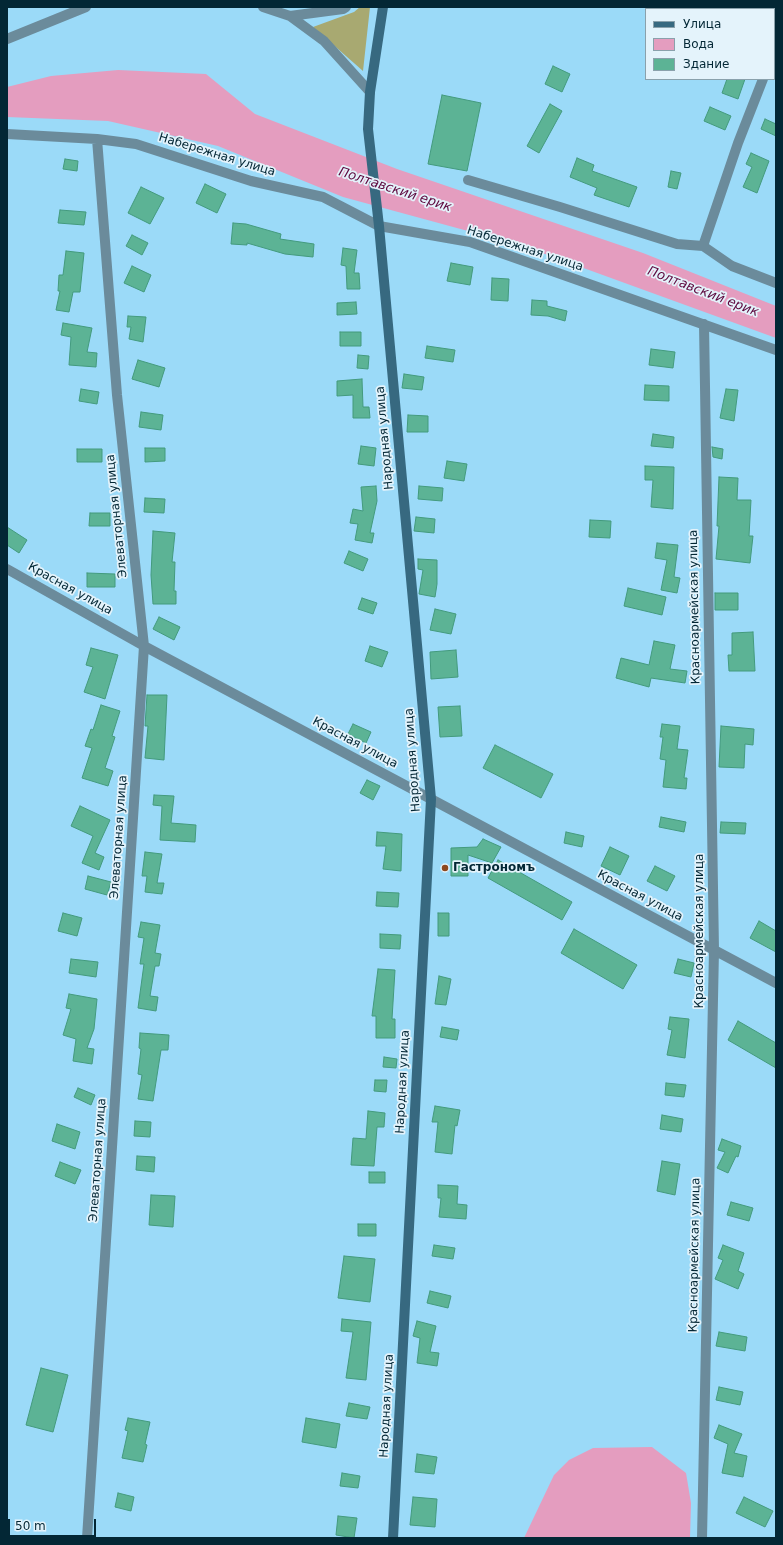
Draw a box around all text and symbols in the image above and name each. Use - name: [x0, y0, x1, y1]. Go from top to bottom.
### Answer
- legend: [645, 8, 775, 80]
- text: Улица: [683, 17, 721, 31]
- text: Вода: [683, 37, 714, 51]
- text: Здание: [683, 57, 729, 71]
- street label: Набережная улица: [157, 130, 277, 180]
- water label: Полтавский ерик: [337, 164, 453, 216]
- street label: Набережная улица: [465, 223, 585, 275]
- water label: Полтавский ерик: [645, 264, 761, 320]
- street label: Народная улица: [373, 386, 397, 490]
- street label: Элеваторная улица: [103, 454, 131, 578]
- street label: Красноармейская улица: [686, 529, 704, 685]
- street label: Красная улица: [25, 560, 115, 618]
- street label: Народная улица: [402, 708, 424, 812]
- street label: Красная улица: [310, 714, 400, 772]
- street label: Элеваторная улица: [107, 775, 131, 899]
- street label: Красноармейская улица: [693, 854, 707, 1008]
- place label: Гастрономъ: [453, 861, 535, 875]
- marker: Гастрономъ: [440, 863, 450, 873]
- street label: Красная улица: [595, 867, 685, 925]
- street label: Народная улица: [393, 1030, 413, 1134]
- street label: Элеваторная улица: [86, 1098, 110, 1222]
- street label: Красноармейская улица: [686, 1177, 704, 1333]
- street label: Народная улица: [377, 1354, 397, 1458]
- scale bar: [10, 1511, 98, 1537]
- text: 50 m: [15, 1519, 46, 1533]

